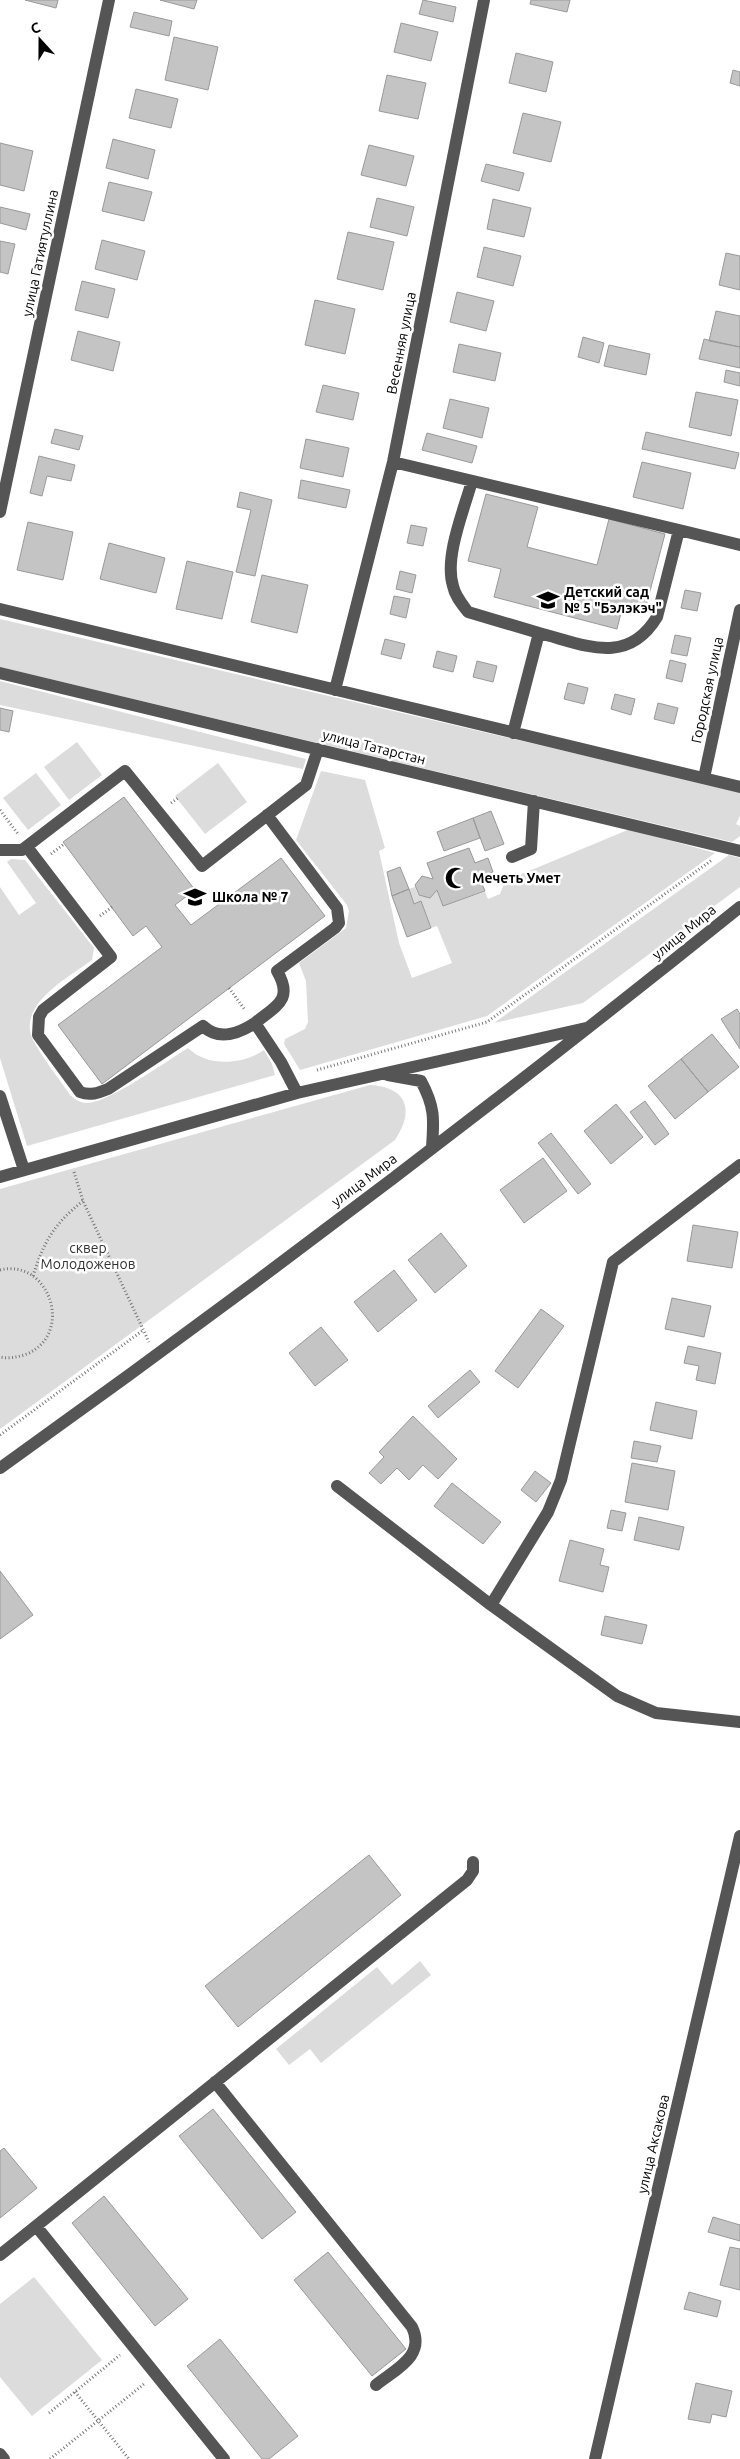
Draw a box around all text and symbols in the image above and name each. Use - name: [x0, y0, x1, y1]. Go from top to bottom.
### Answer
- north arrow: [15, 15, 65, 65]
- text: С: [28, 19, 42, 37]
- street label: улица Гатиятуллина: [19, 188, 61, 318]
- street label: Весенняя улица: [383, 291, 419, 395]
- place label: Детский сад № 5 "Бэлэкэч": [564, 584, 662, 616]
- school or university icon: Детский сад № 5 "Бэлэкэч": [535, 587, 561, 613]
- street label: Городская улица: [688, 635, 726, 745]
- street label: улица Татарстан: [321, 726, 427, 768]
- mosque icon: Мечеть Умет: [443, 865, 469, 891]
- place label: Мечеть Умет: [472, 870, 561, 886]
- school or university icon: Школа № 7: [182, 884, 208, 910]
- place label: Школа № 7: [212, 889, 289, 905]
- street label: улица Мира: [649, 901, 719, 963]
- street label: улица Мира: [328, 1150, 400, 1210]
- park label: сквер Молодоженов: [41, 1240, 135, 1272]
- street label: улица Аксакова: [634, 2093, 672, 2195]

